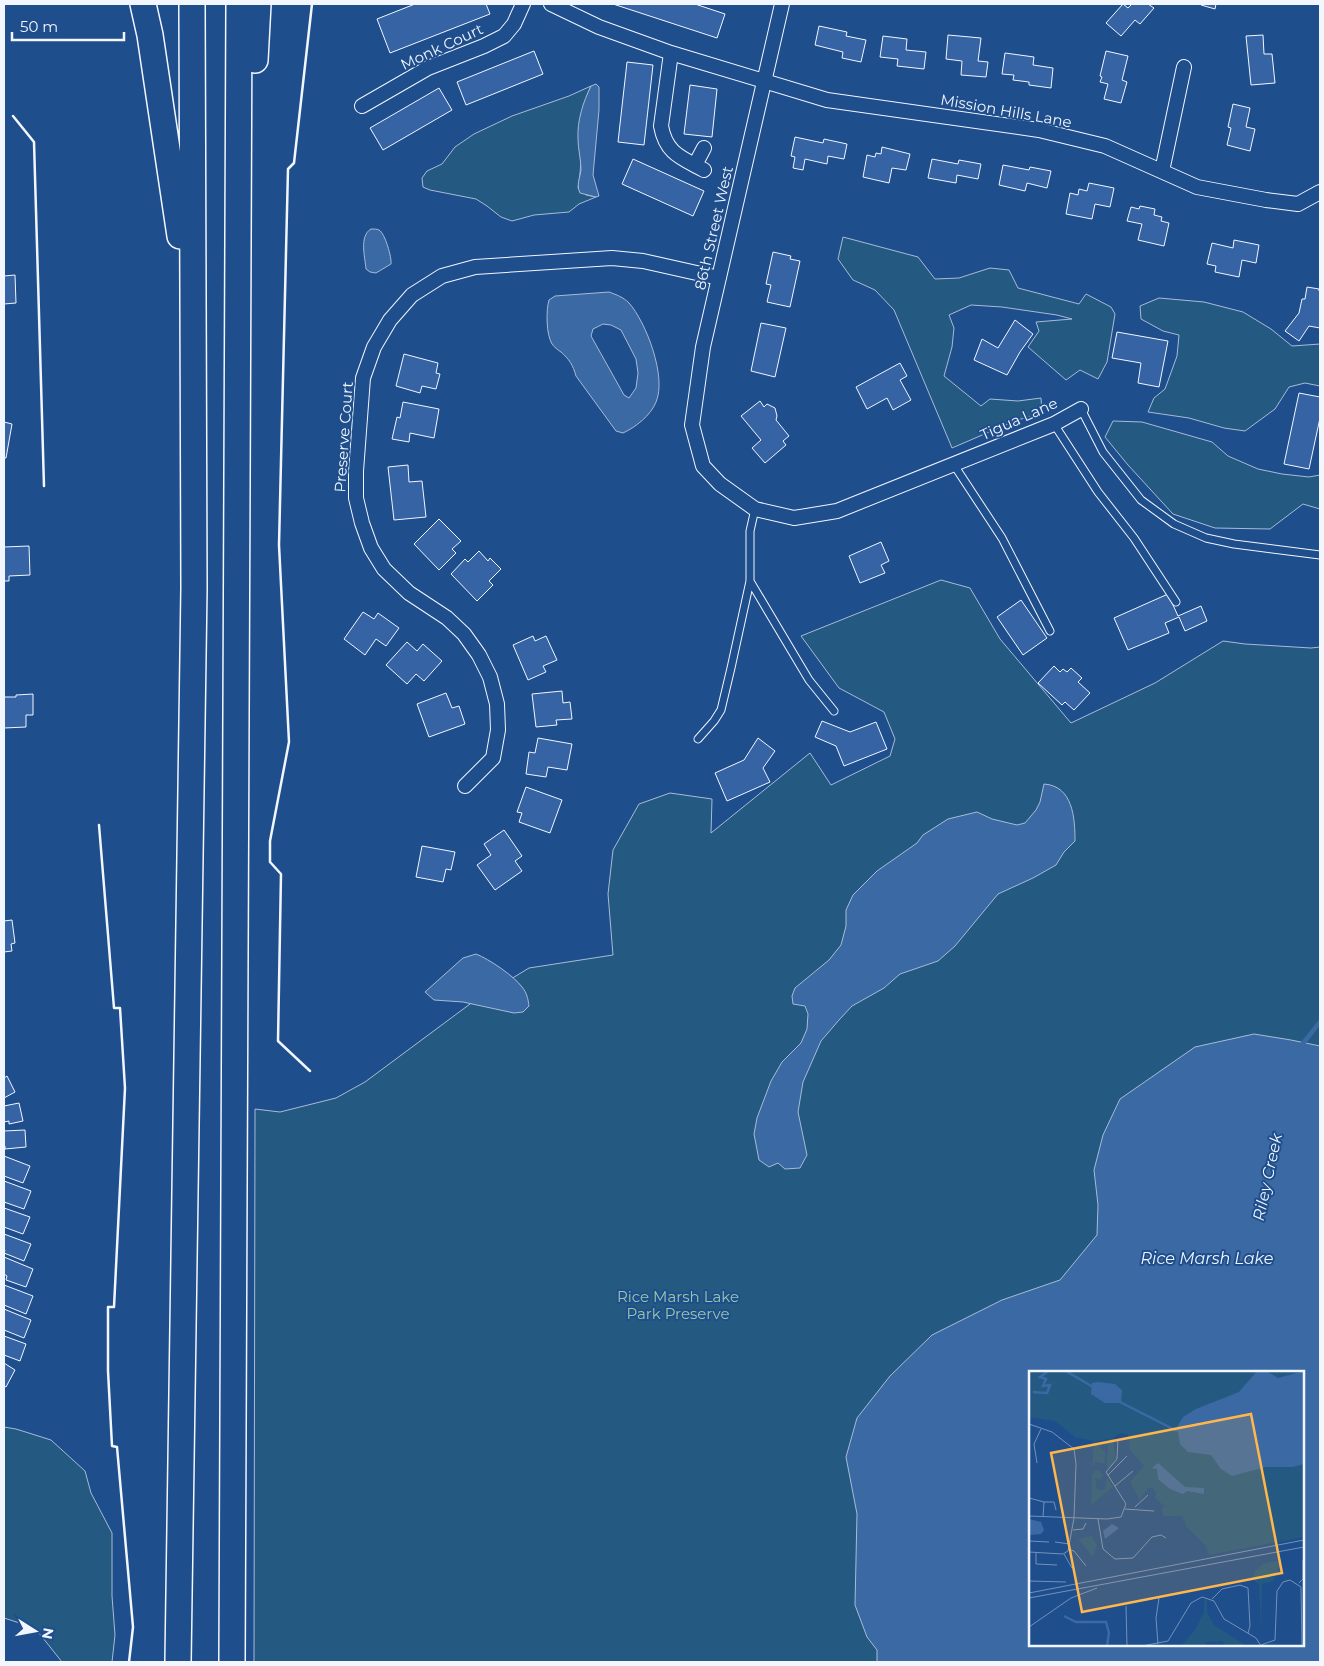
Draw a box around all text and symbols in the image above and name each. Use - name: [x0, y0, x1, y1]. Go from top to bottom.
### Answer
- scale bar: [12, 10, 125, 42]
- text: 50 m: [20, 17, 58, 36]
- street label: Monk Court: [397, 19, 486, 74]
- street label: Mission Hills Lane: [939, 90, 1073, 131]
- street label: 86th Street West: [690, 164, 737, 292]
- street label: Preserve Court: [330, 381, 357, 493]
- street label: Tigua Lane: [977, 393, 1060, 444]
- water label: Riley Creek: [1249, 1130, 1286, 1223]
- water label: Rice Marsh Lake: [1141, 1249, 1273, 1268]
- park label: Rice Marsh Lake Park Preserve: [617, 1287, 739, 1323]
- inset map: [1029, 1371, 1304, 1646]
- north arrow: [10, 1606, 60, 1656]
- text: N: [38, 1626, 58, 1641]

